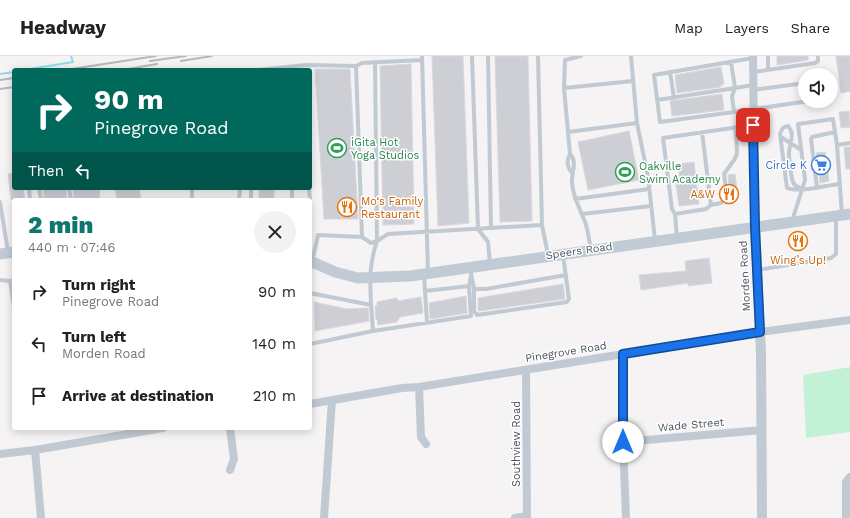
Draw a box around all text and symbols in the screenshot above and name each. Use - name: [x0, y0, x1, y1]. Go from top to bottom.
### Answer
- text: Headway: [20, 16, 106, 39]
- text: Map: [674, 20, 703, 36]
- text: Layers: [725, 20, 769, 36]
- text: Share: [791, 20, 830, 36]
- map controls: [798, 68, 838, 108]
- button: sound: [798, 68, 838, 108]
- text: 90 m: [94, 83, 164, 116]
- icon: right: [28, 84, 80, 136]
- pin: [736, 108, 770, 142]
- icon: arrive: [742, 114, 764, 136]
- text: Pinegrove Road: [94, 117, 229, 138]
- place label: iGita Hot Yoga Studios: [351, 136, 420, 162]
- sports icon: iGita Hot Yoga Studios: [326, 137, 348, 159]
- supermarket icon: Circle K: [810, 154, 832, 176]
- place label: Circle K: [765, 159, 807, 172]
- icon: left: [72, 160, 94, 182]
- place label: Oakville Swim Academy: [639, 160, 721, 186]
- sports icon: Oakville Swim Academy: [614, 161, 636, 183]
- text: Then: [28, 162, 64, 180]
- restaurant icon: A&W: [718, 183, 740, 205]
- place label: A&W: [691, 188, 715, 201]
- place label: Mo‘s Family Restaurant: [361, 195, 423, 221]
- restaurant icon: Mo‘s Family Restaurant: [336, 196, 358, 218]
- text: 2 min: [28, 211, 93, 239]
- button: close: [254, 211, 296, 253]
- restaurant icon: Wing’s Up!: [787, 230, 809, 252]
- text: 440 m · 07:46: [28, 240, 115, 255]
- street label: Speers Road: [545, 240, 613, 262]
- street label: Morden Road: [737, 240, 753, 312]
- place label: Wing’s Up!: [770, 254, 826, 267]
- text: Turn right: [62, 276, 135, 294]
- icon: right: [28, 281, 50, 303]
- text: 90 m: [258, 283, 296, 301]
- text: Pinegrove Road: [62, 294, 159, 309]
- text: Turn left: [62, 328, 126, 346]
- icon: left: [28, 333, 50, 355]
- text: 140 m: [252, 335, 296, 353]
- street label: Pinegrove Road: [524, 339, 608, 365]
- text: Morden Road: [62, 346, 146, 361]
- icon: arrive: [28, 385, 50, 407]
- text: Arrive at destination: [62, 387, 214, 405]
- text: 210 m: [253, 387, 296, 405]
- street label: Southview Road: [510, 401, 523, 487]
- street label: Wade Street: [657, 416, 725, 434]
- position arrow: [602, 421, 644, 463]

